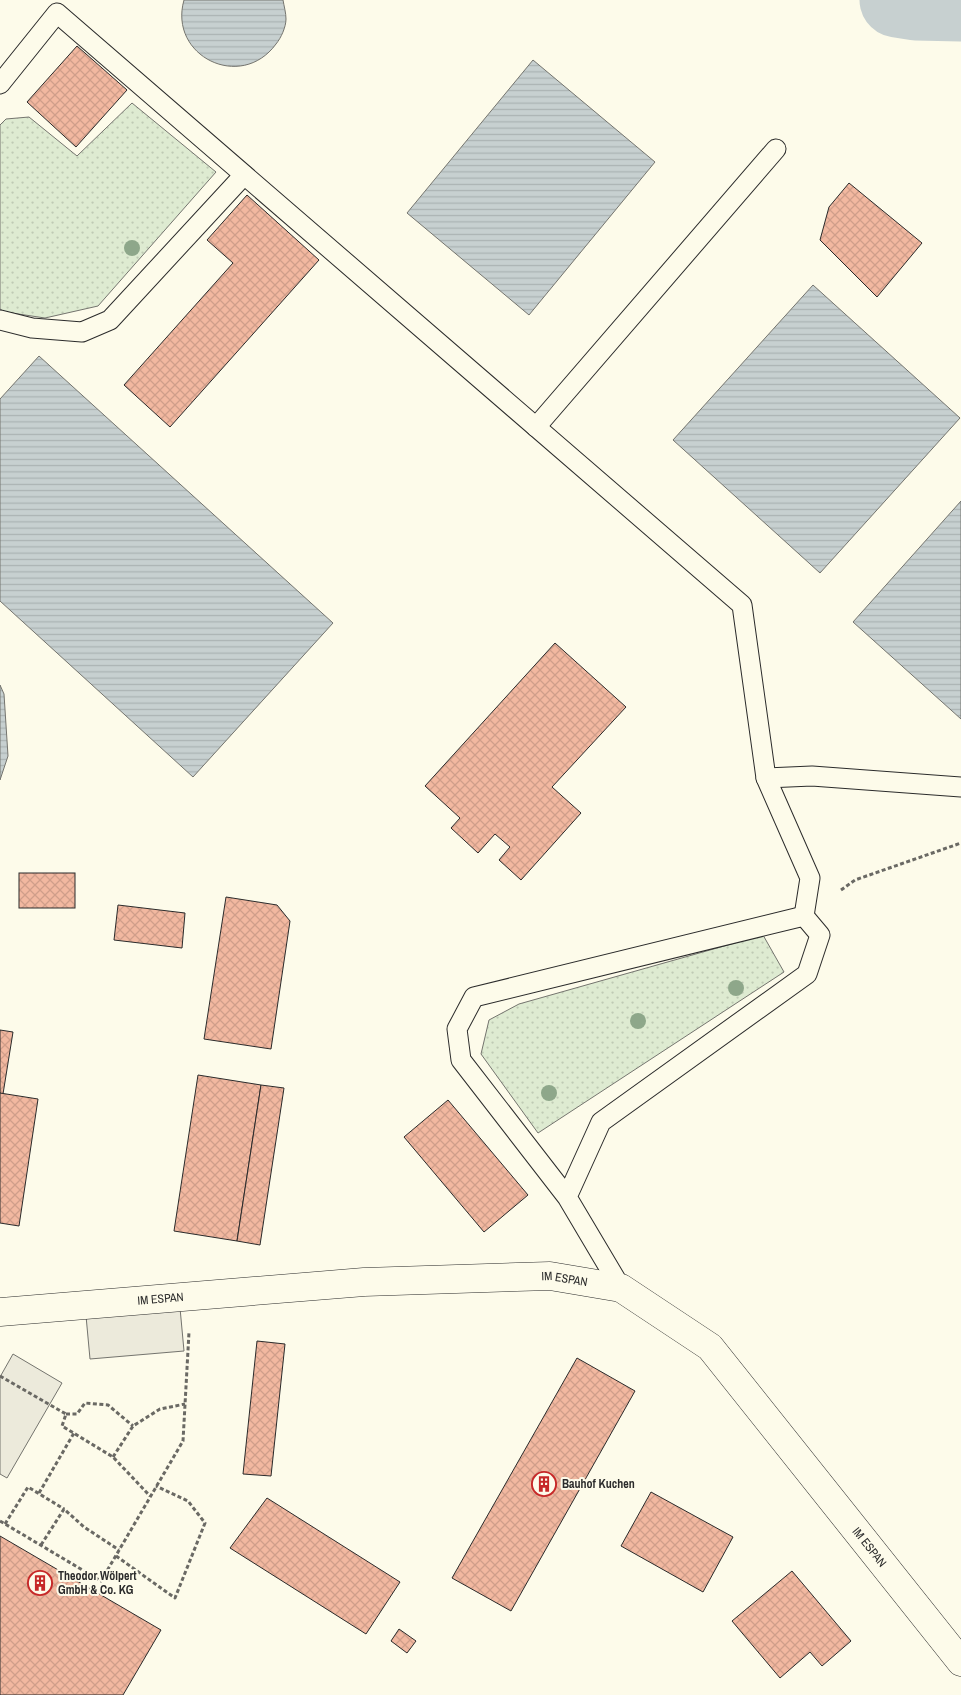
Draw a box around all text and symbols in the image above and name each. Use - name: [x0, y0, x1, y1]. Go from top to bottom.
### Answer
- street label: IM ESPAN: [541, 1268, 589, 1290]
- street label: IM ESPAN: [137, 1289, 184, 1309]
- building icon: Bauhof Kuchen: [531, 1471, 557, 1497]
- place label: Bauhof Kuchen: [562, 1476, 635, 1492]
- street label: IM ESPAN: [849, 1524, 890, 1570]
- place label: Theodor Wölpert GmbH & Co. KG: [58, 1568, 137, 1598]
- building icon: Theodor Wölpert GmbH & Co. KG: [27, 1570, 53, 1596]

